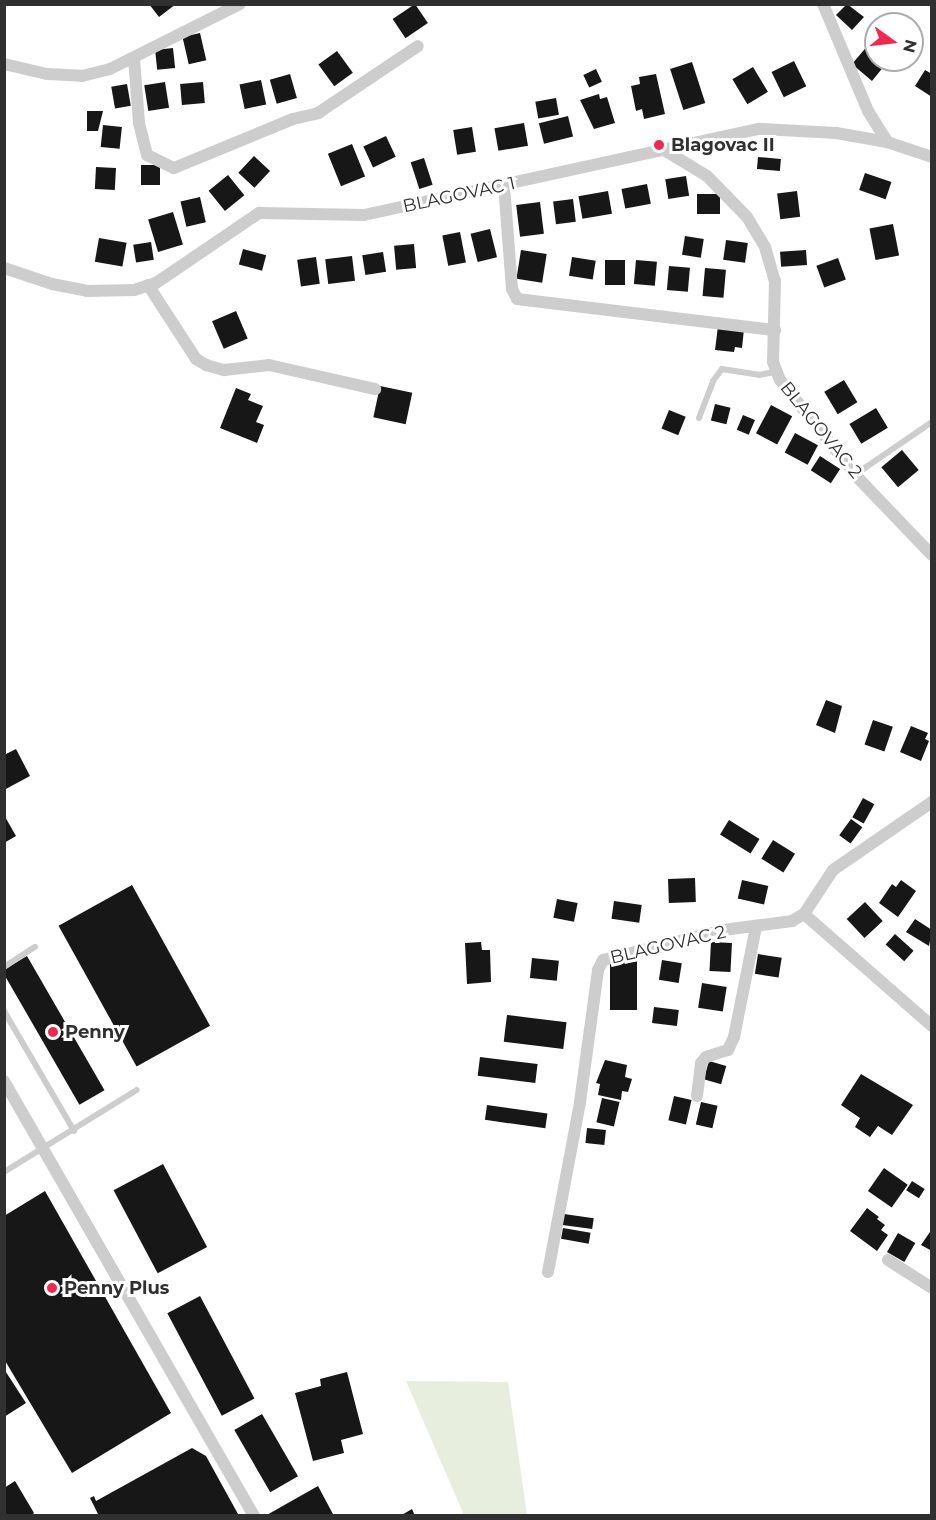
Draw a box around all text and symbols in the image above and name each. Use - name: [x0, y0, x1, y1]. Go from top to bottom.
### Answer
- north arrow: [864, 12, 924, 72]
- text: N: [899, 38, 921, 55]
- place label: Blagovac II: [671, 134, 775, 156]
- marker: Blagovac II: [652, 138, 666, 152]
- street label: BLAGOVAC 1: [401, 173, 517, 217]
- street label: BLAGOVAC 2: [776, 377, 866, 483]
- street label: BLAGOVAC 2: [608, 921, 728, 969]
- place label: Penny: [65, 1021, 125, 1043]
- marker: Penny: [46, 1025, 60, 1039]
- place label: Penny Plus: [64, 1277, 169, 1299]
- marker: Penny Plus: [45, 1281, 59, 1295]

